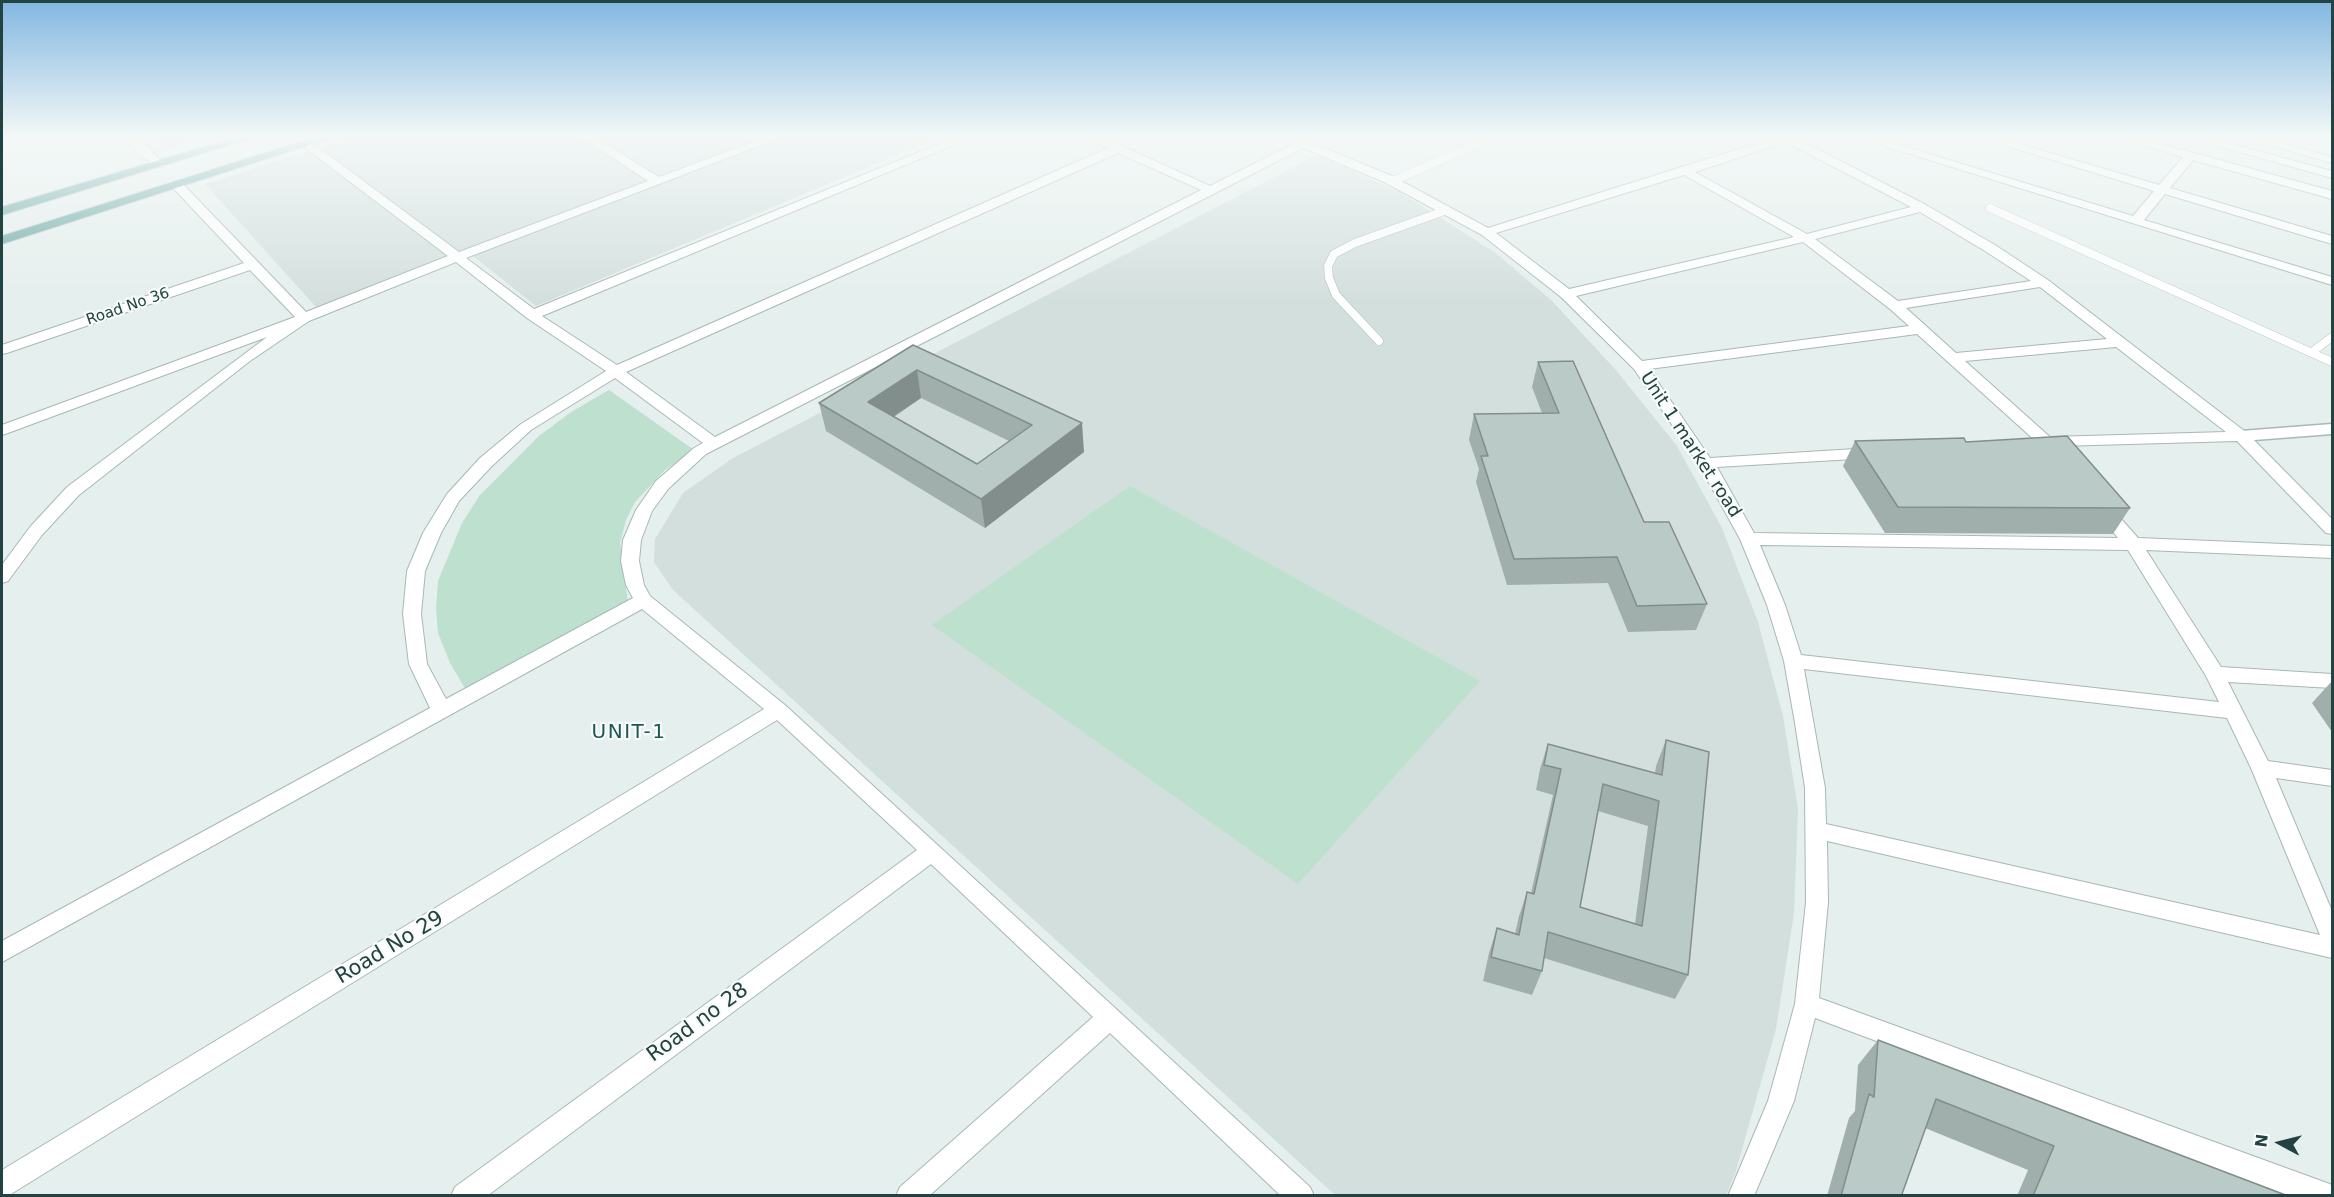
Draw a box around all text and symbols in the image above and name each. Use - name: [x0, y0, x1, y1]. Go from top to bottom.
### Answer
- street label: Road No 36: [84, 284, 172, 330]
- street label: Unit 1 market road: [1635, 368, 1745, 522]
- district label: UNIT-1: [592, 721, 666, 745]
- street label: Road No 29: [332, 906, 448, 990]
- street label: Road no 28: [642, 978, 754, 1068]
- north arrow: [2250, 1113, 2310, 1173]
- text: N: [2251, 1133, 2272, 1149]

